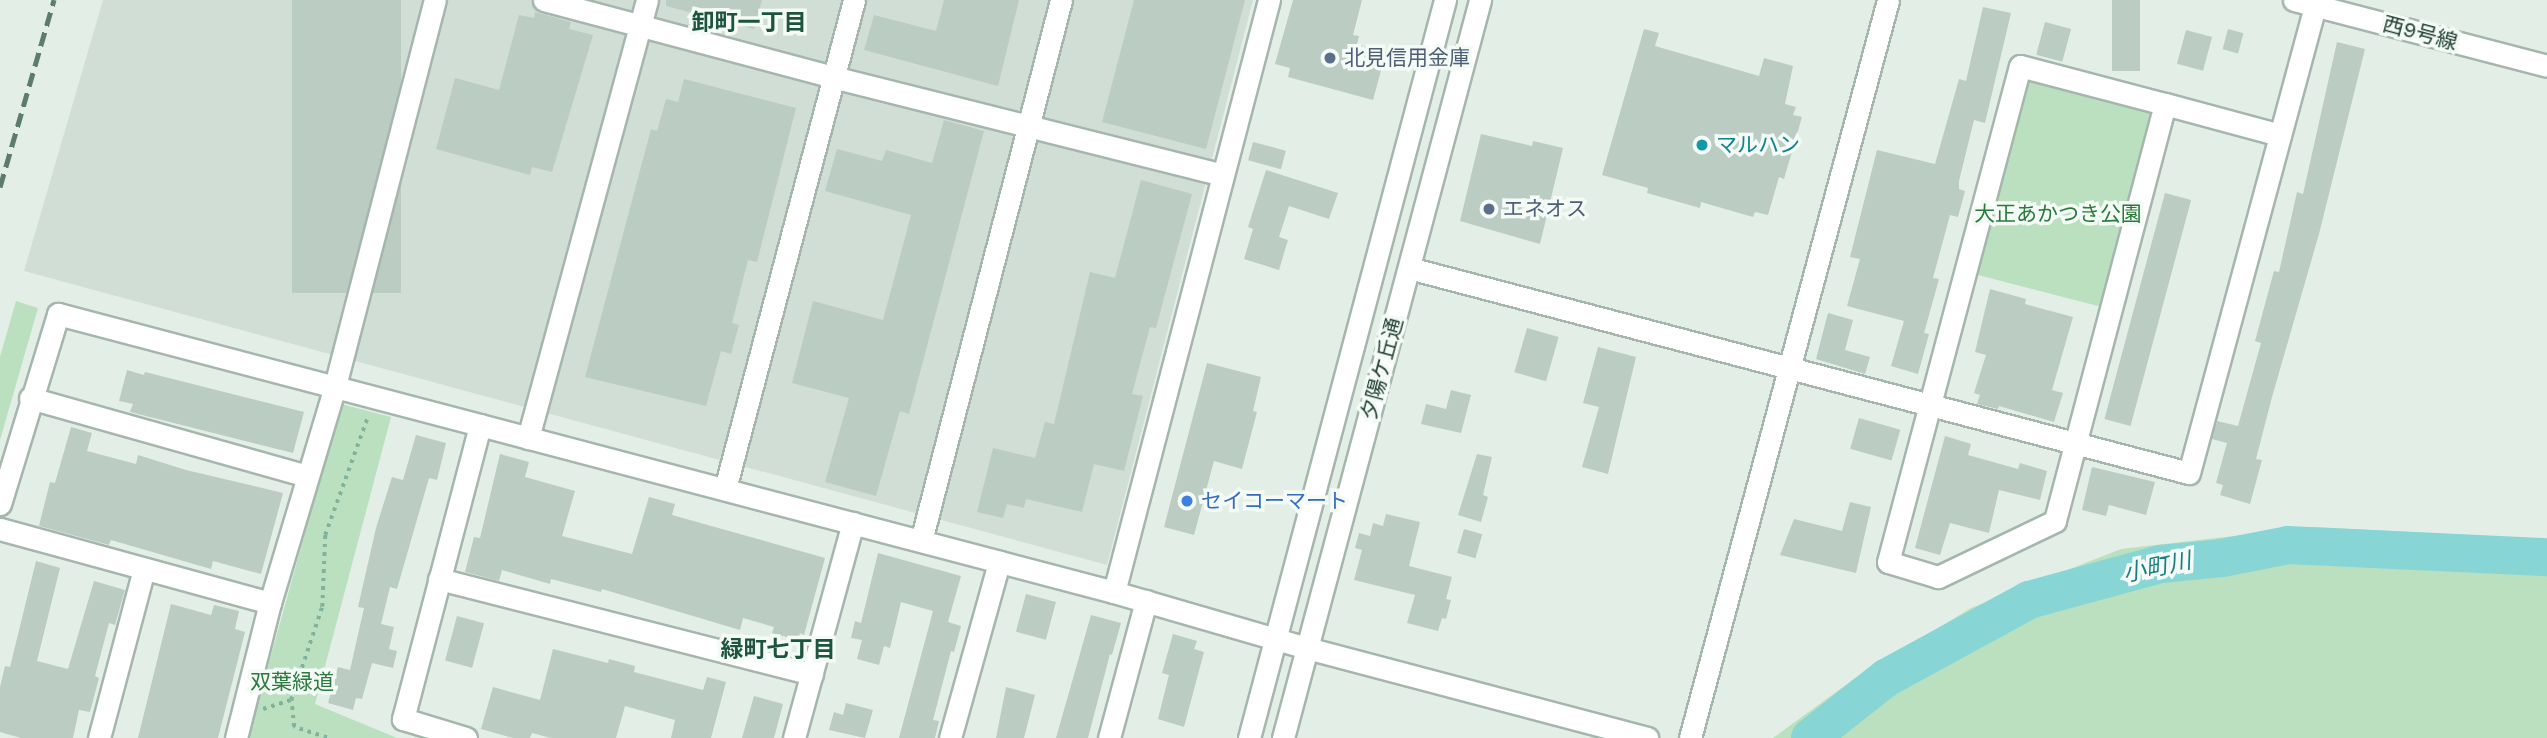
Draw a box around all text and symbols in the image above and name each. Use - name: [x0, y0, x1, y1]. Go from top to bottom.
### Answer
- district label: 卸町一丁目: [692, 9, 806, 37]
- street label: 西9号線: [2380, 11, 2460, 55]
- place label: 北見信用金庫: [1344, 45, 1470, 71]
- marker: 北見信用金庫: [1322, 50, 1338, 66]
- place label: マルハン: [1716, 132, 1800, 158]
- marker: マルハン: [1694, 137, 1710, 153]
- place label: エネオス: [1503, 196, 1587, 222]
- marker: エネオス: [1481, 201, 1497, 217]
- park label: 大正あかつき公園: [1974, 201, 2142, 227]
- street label: 夕陽ケ丘通: [1356, 315, 1408, 423]
- place label: セイコーマート: [1201, 488, 1348, 514]
- marker: セイコーマート: [1179, 493, 1195, 509]
- water label: 小町川: [2120, 547, 2194, 589]
- district label: 緑町七丁目: [721, 636, 835, 664]
- park label: 双葉緑道: [250, 669, 334, 695]

